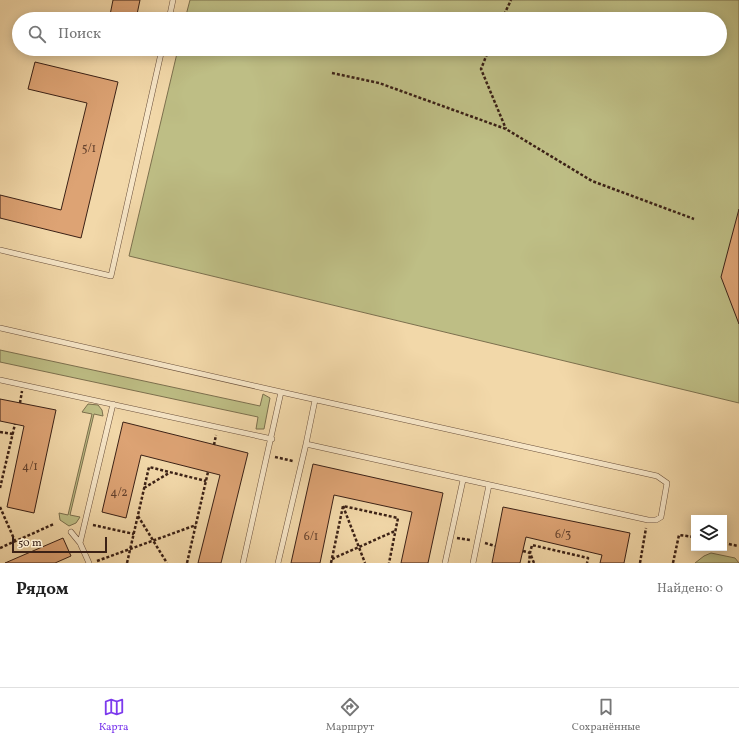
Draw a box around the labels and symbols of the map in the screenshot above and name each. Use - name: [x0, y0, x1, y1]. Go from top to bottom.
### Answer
- house number: 5/1: [82, 141, 96, 157]
- house number: 4/1: [22, 459, 38, 475]
- house number: 4/2: [110, 485, 128, 501]
- house number: 6/3: [555, 527, 571, 543]
- house number: 6/1: [304, 529, 318, 545]
- scale bar: [12, 535, 107, 554]

